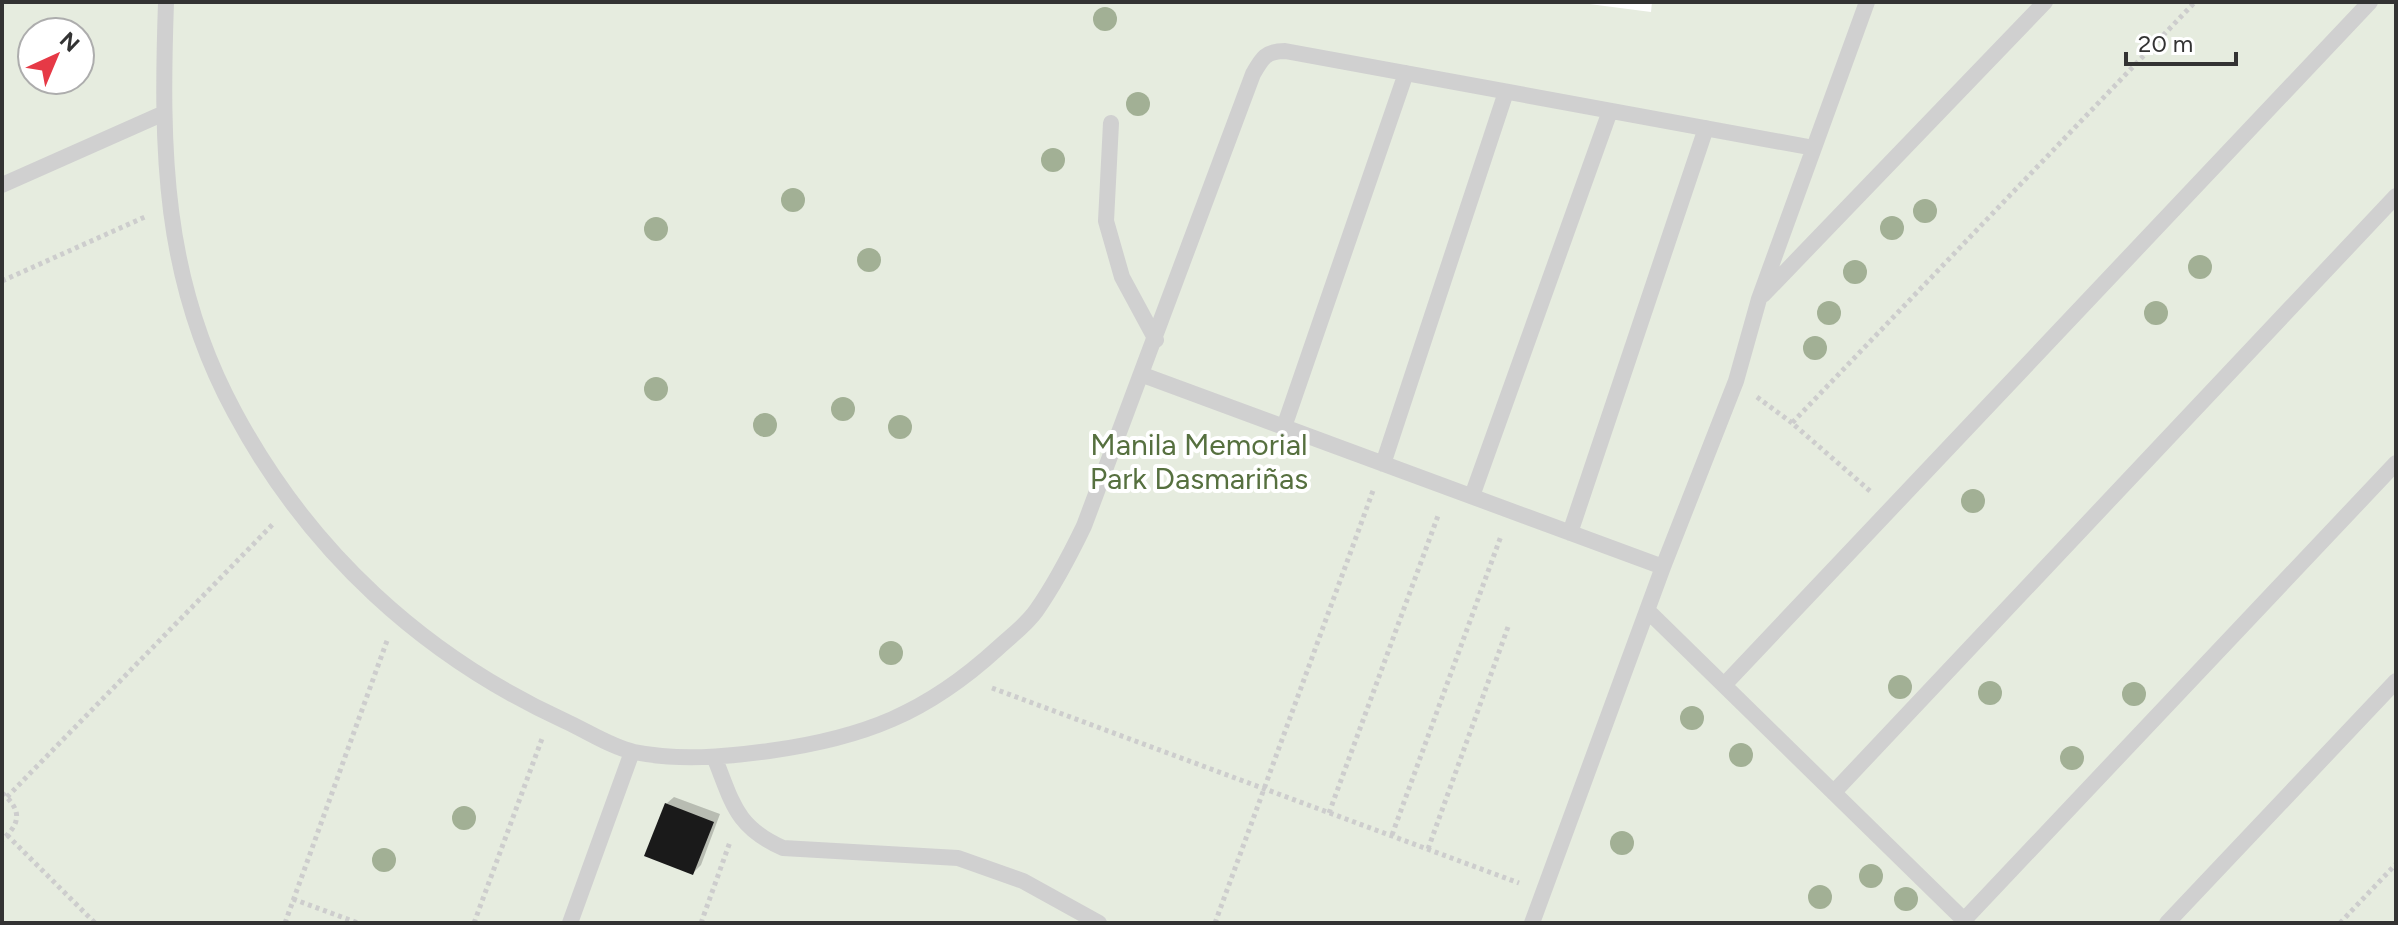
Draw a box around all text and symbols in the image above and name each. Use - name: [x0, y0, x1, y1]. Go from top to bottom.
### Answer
- north arrow: [16, 16, 96, 96]
- scale bar: [2126, 16, 2236, 66]
- text: N: [54, 26, 85, 58]
- text: 20 m: [2138, 29, 2193, 58]
- park label: Manila Memorial Park Dasmariñas: [1090, 426, 1308, 497]

